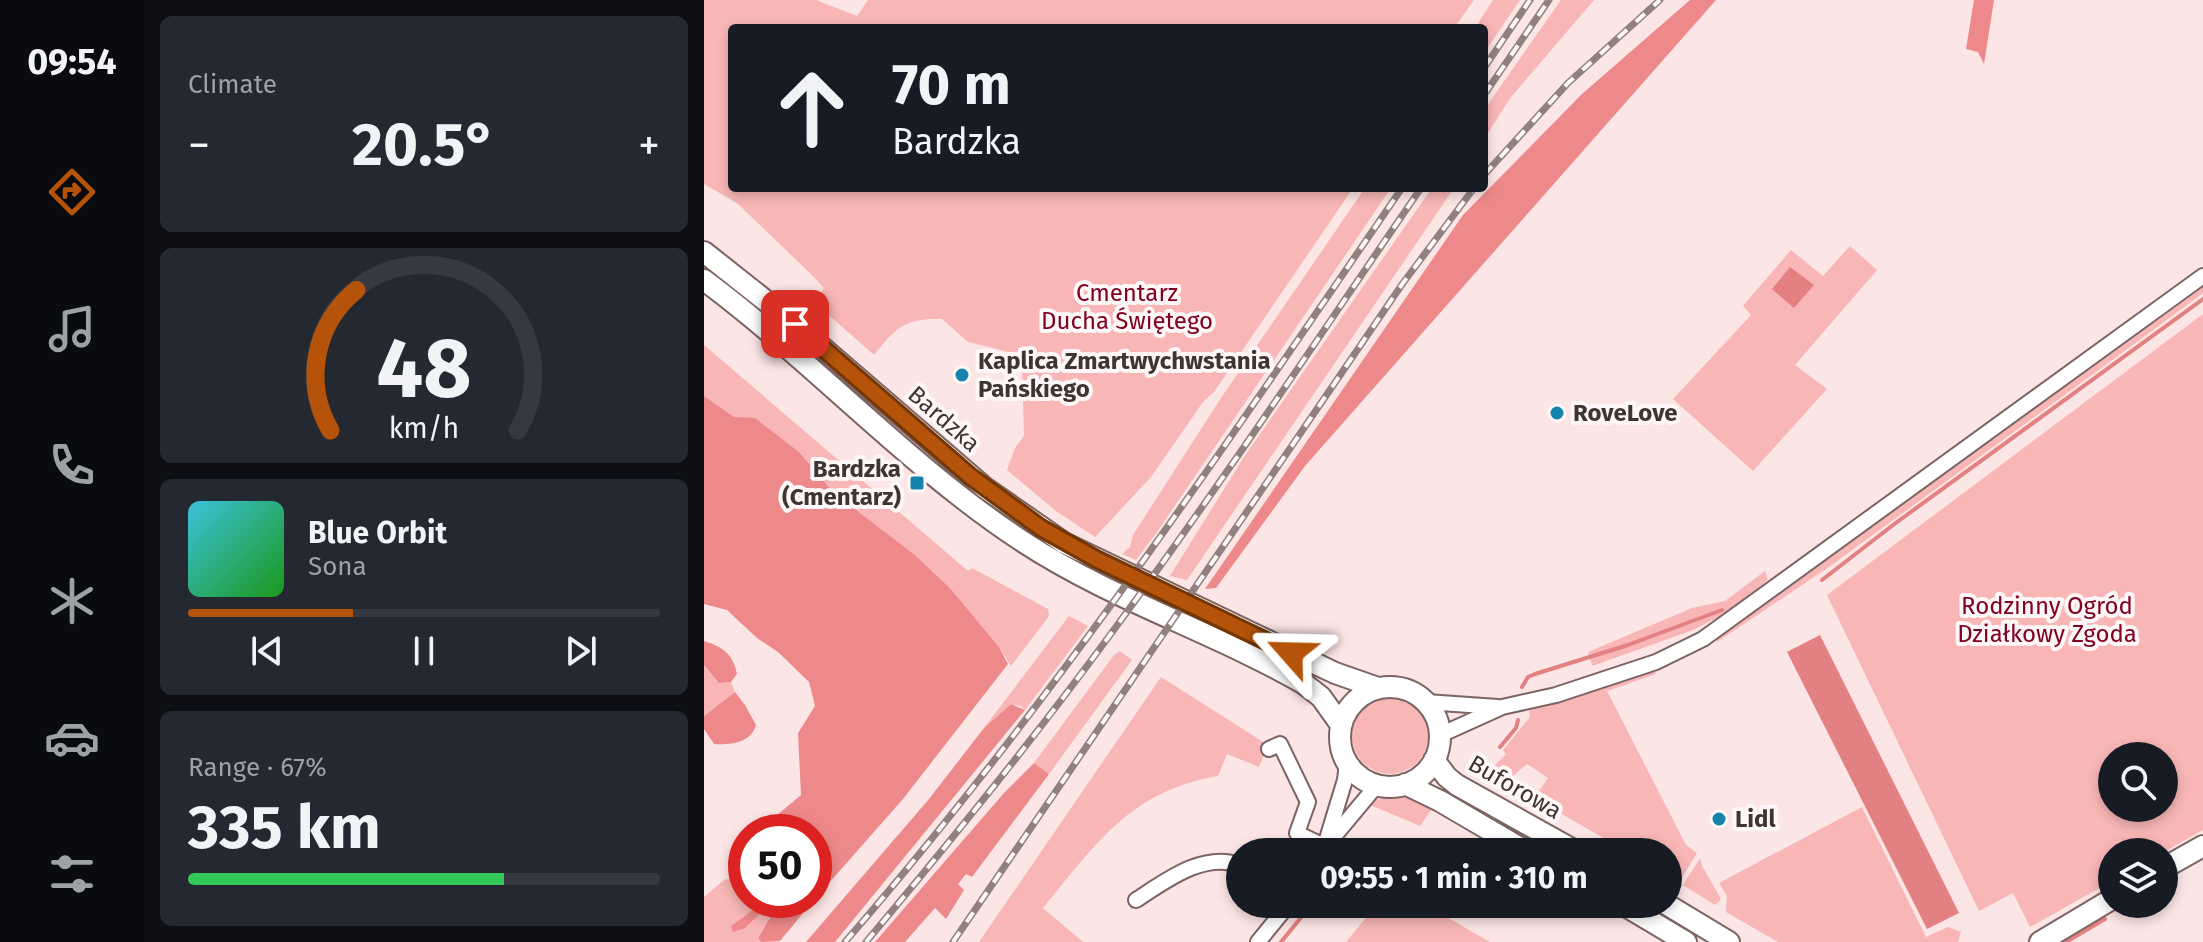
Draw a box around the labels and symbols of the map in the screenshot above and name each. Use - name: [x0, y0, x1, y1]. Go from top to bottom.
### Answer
- park label: Cmentarz Ducha Świętego: [1041, 279, 1213, 335]
- pin: [761, 290, 829, 358]
- place label: Kaplica Zmartwychwstania Pańskiego: [978, 347, 1271, 403]
- marker: Kaplica Zmartwychwstania Pańskiego: [953, 366, 971, 384]
- street label: Bardzka: [902, 380, 986, 458]
- place label: RoveLove: [1573, 399, 1678, 427]
- marker: RoveLove: [1548, 404, 1566, 422]
- place label: Bardzka (Cmentarz): [782, 455, 901, 511]
- marker: Bardzka (Cmentarz): [908, 474, 926, 492]
- park label: Rodzinny Ogród Działkowy Zgoda: [1957, 592, 2137, 648]
- position arrow: [1249, 611, 1333, 695]
- street label: Buforowa: [1463, 749, 1567, 825]
- place label: Lidl: [1735, 805, 1776, 833]
- marker: Lidl: [1710, 810, 1728, 828]
- speed limit sign: 50: [728, 814, 832, 918]

